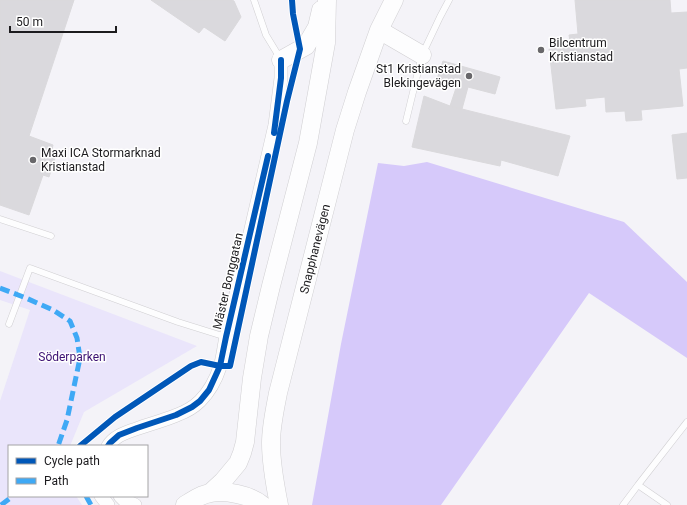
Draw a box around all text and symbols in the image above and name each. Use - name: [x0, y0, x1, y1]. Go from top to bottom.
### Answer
- scale bar: [10, 8, 116, 34]
- text: 50 m: [16, 15, 43, 29]
- place label: Bilcentrum Kristianstad: [549, 36, 613, 64]
- marker: Bilcentrum Kristianstad: [536, 45, 546, 55]
- place label: St1 Kristianstad Blekingevägen: [376, 62, 461, 90]
- marker: St1 Kristianstad Blekingevägen: [464, 71, 474, 81]
- place label: Maxi ICA Stormarknad Kristianstad: [41, 146, 161, 174]
- marker: Maxi ICA Stormarknad Kristianstad: [28, 155, 38, 165]
- street label: Snapphanevägen: [297, 203, 333, 295]
- street label: Mäster Bonggatan: [210, 231, 246, 331]
- park label: Söderparken: [38, 350, 106, 364]
- legend: [8, 445, 148, 497]
- text: Cycle path: [44, 454, 100, 468]
- text: Path: [44, 474, 69, 488]

